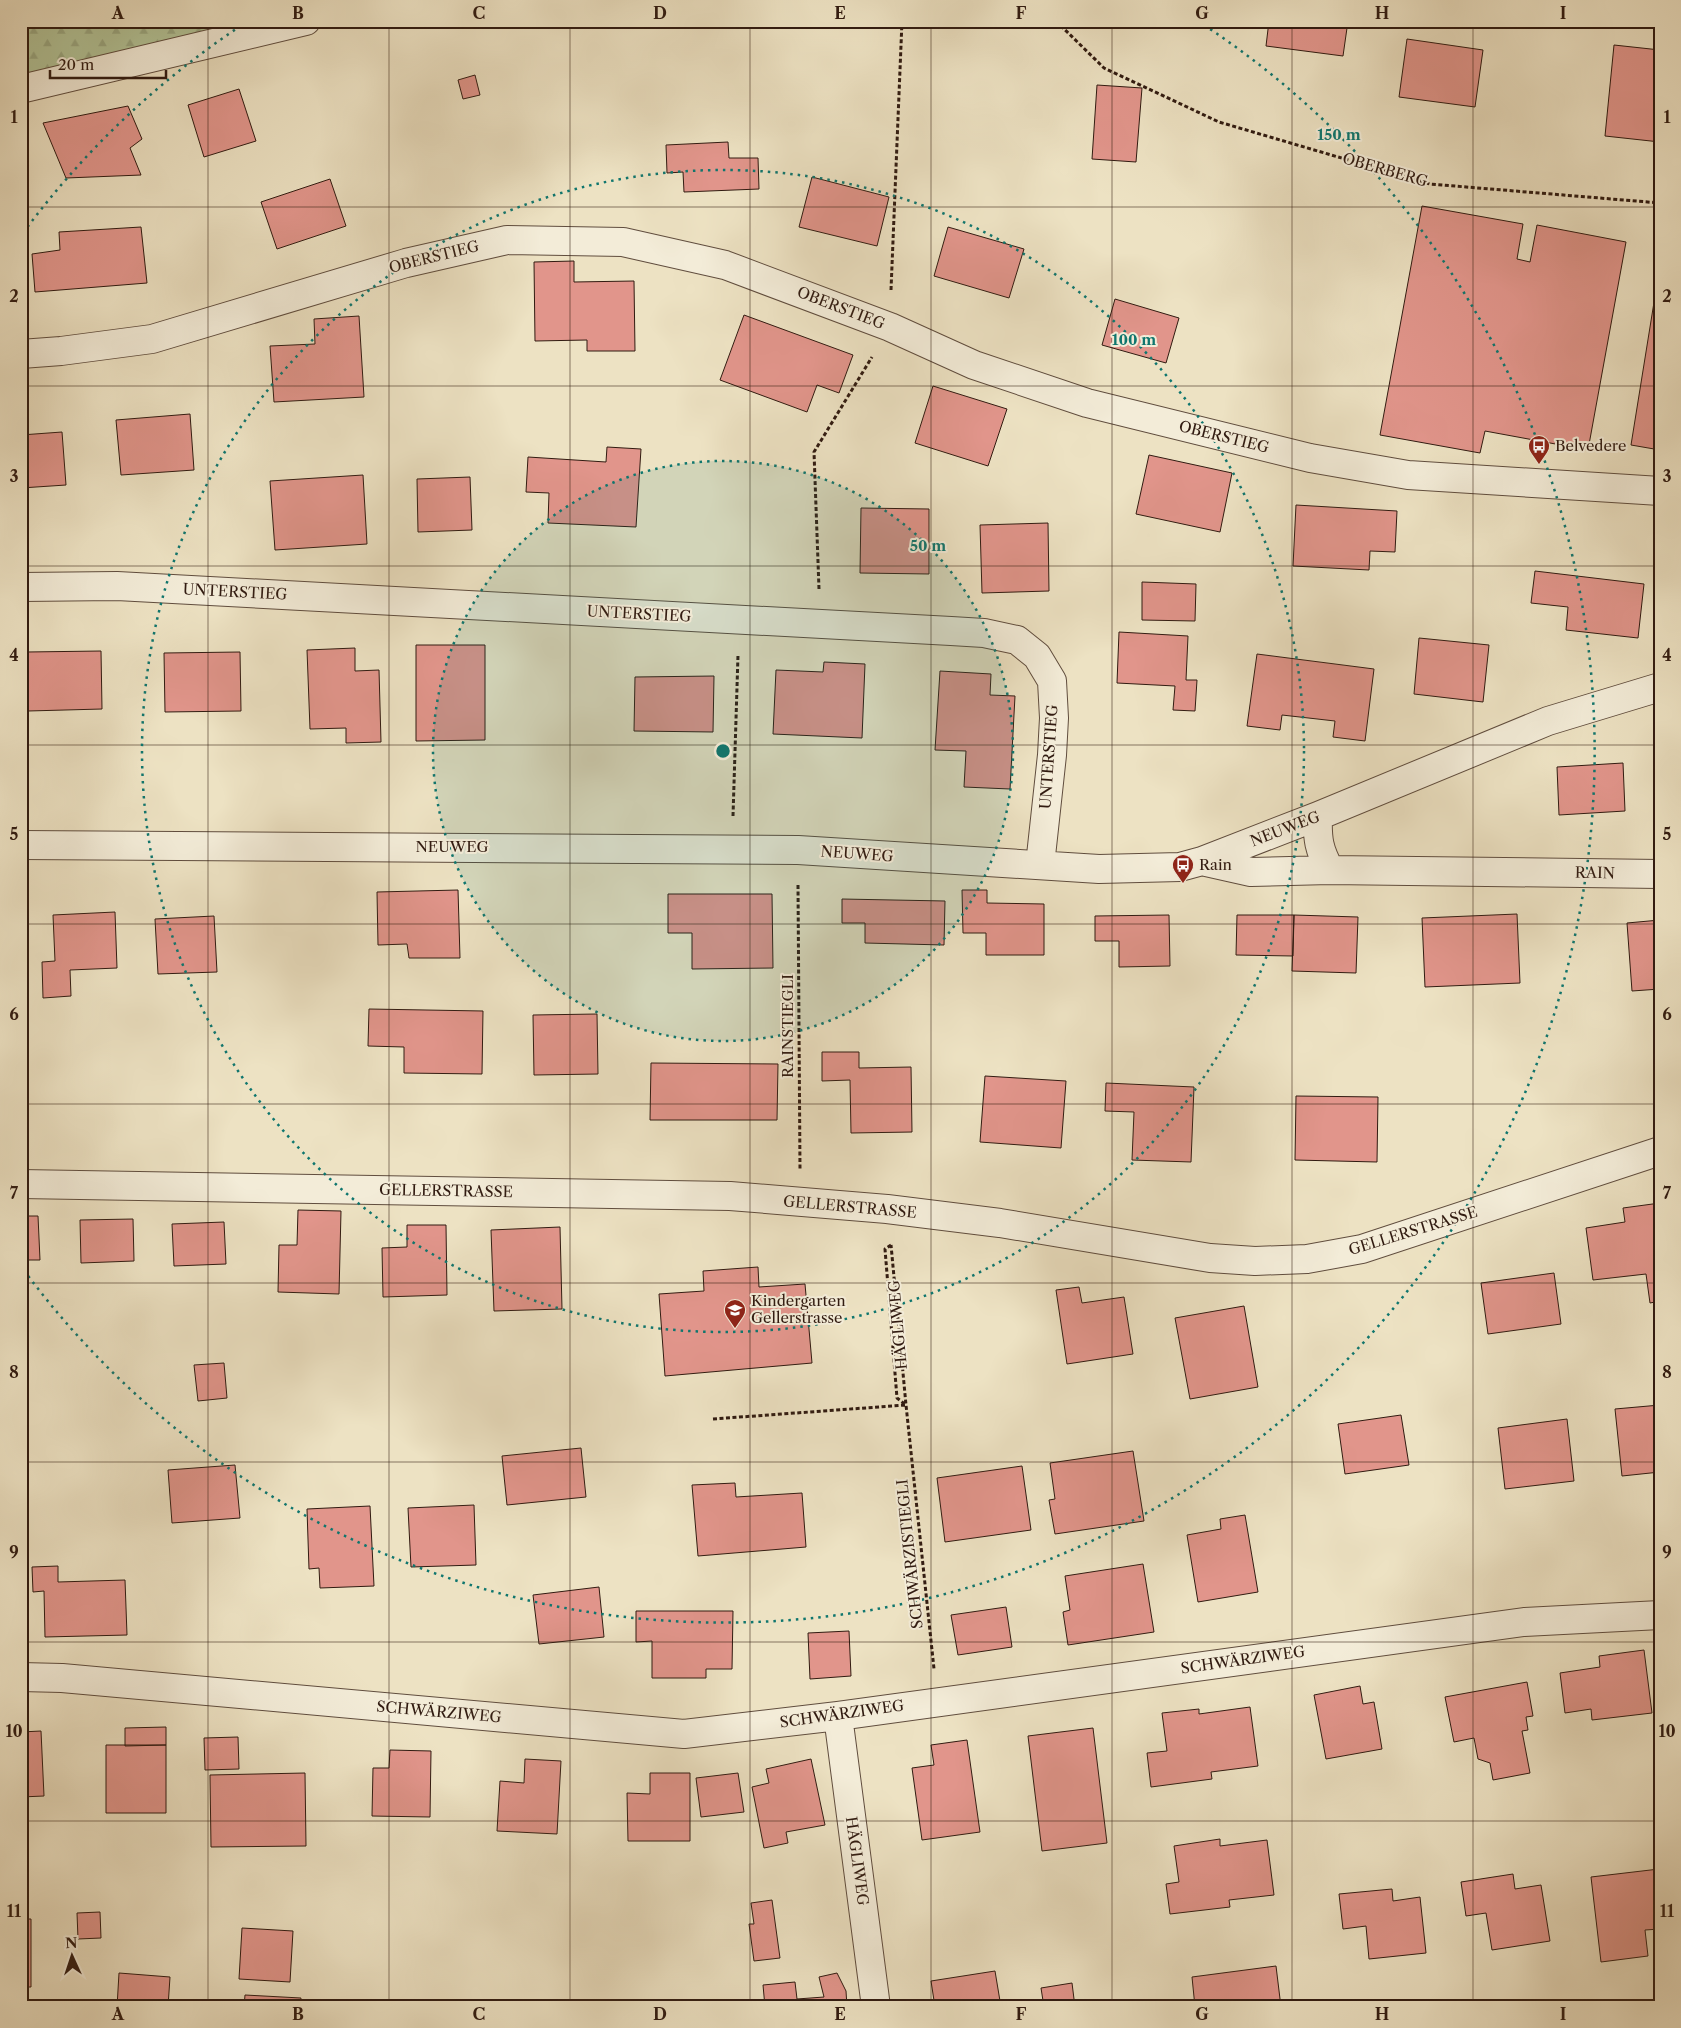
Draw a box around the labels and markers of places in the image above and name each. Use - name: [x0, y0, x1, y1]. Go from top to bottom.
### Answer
- bus stop icon: Belvedere: [1527, 434, 1551, 465]
- place label: Belvedere: [1555, 436, 1626, 455]
- centre of rings: [714, 742, 732, 760]
- bus stop icon: Rain: [1171, 853, 1195, 884]
- place label: Rain: [1199, 855, 1232, 874]
- place label: Kindergarten Gellerstrasse: [751, 1291, 846, 1327]
- school or university icon: Kindergarten Gellerstrasse: [723, 1298, 747, 1329]

